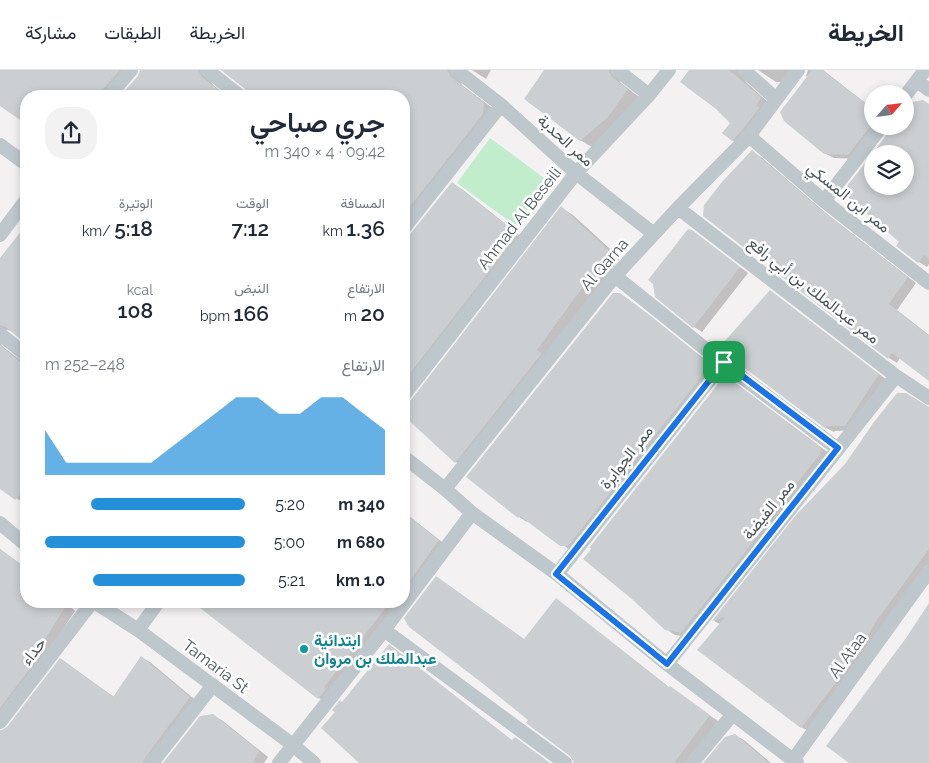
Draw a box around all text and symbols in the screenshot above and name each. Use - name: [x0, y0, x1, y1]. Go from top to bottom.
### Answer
- text: الخريطة: [828, 18, 904, 47]
- text: مشاركة: [25, 22, 76, 43]
- text: الطبقات: [104, 22, 161, 43]
- text: الخريطة: [189, 22, 245, 43]
- north arrow: [864, 85, 914, 135]
- map controls: [864, 85, 914, 195]
- text: جري صباحي: [250, 106, 385, 139]
- button: share: [45, 107, 97, 159]
- street label: ممر الحدبة: [533, 110, 598, 171]
- text: 09:42 · 4 × 340 m: [264, 142, 385, 161]
- button: layers: [864, 145, 914, 195]
- street label: ممر ابن المسكي: [801, 158, 894, 240]
- street label: Ahmad Al Beseili: [474, 163, 565, 273]
- text: الوتيرة: [119, 195, 153, 211]
- text: الوقت: [236, 195, 269, 211]
- text: المسافة: [341, 195, 385, 211]
- text: 5:18: [114, 216, 153, 241]
- text: 7:12: [231, 216, 269, 241]
- text: 1.36: [346, 216, 385, 241]
- text: /km: [82, 223, 114, 239]
- text: km: [322, 223, 346, 239]
- street label: ممر عبدالملك بن أبي رافع: [742, 233, 883, 351]
- street label: Al Qarna: [577, 234, 632, 294]
- text: النبض: [234, 280, 269, 296]
- text: الارتفاع: [347, 280, 385, 296]
- text: kcal: [127, 282, 153, 298]
- text: 108: [118, 298, 153, 323]
- text: 166: [234, 301, 269, 326]
- text: 20: [361, 301, 385, 326]
- text: bpm: [200, 308, 234, 324]
- text: m: [344, 308, 361, 324]
- pin: [703, 341, 745, 383]
- icon: arrive: [710, 348, 738, 376]
- text: 248–252 m: [45, 355, 125, 374]
- text: الارتفاع: [342, 356, 385, 375]
- street label: ممر الجوابرة: [596, 422, 658, 493]
- street label: ممر الفيضة: [738, 475, 799, 544]
- text: 5:20: [275, 495, 305, 514]
- text: 340 m: [338, 495, 385, 514]
- text: 5:00: [274, 533, 305, 552]
- text: 680 m: [337, 533, 385, 552]
- text: 5:21: [278, 571, 305, 590]
- text: 1.0 km: [336, 571, 385, 590]
- street label: Al Ataa: [825, 629, 870, 682]
- place label: ابتدائية عبدالملك بن مروان: [314, 631, 436, 669]
- street label: حداء: [17, 634, 50, 669]
- street label: Tamaria St: [179, 636, 253, 698]
- marker: ابتدائية عبدالملك بن مروان: [298, 643, 310, 655]

